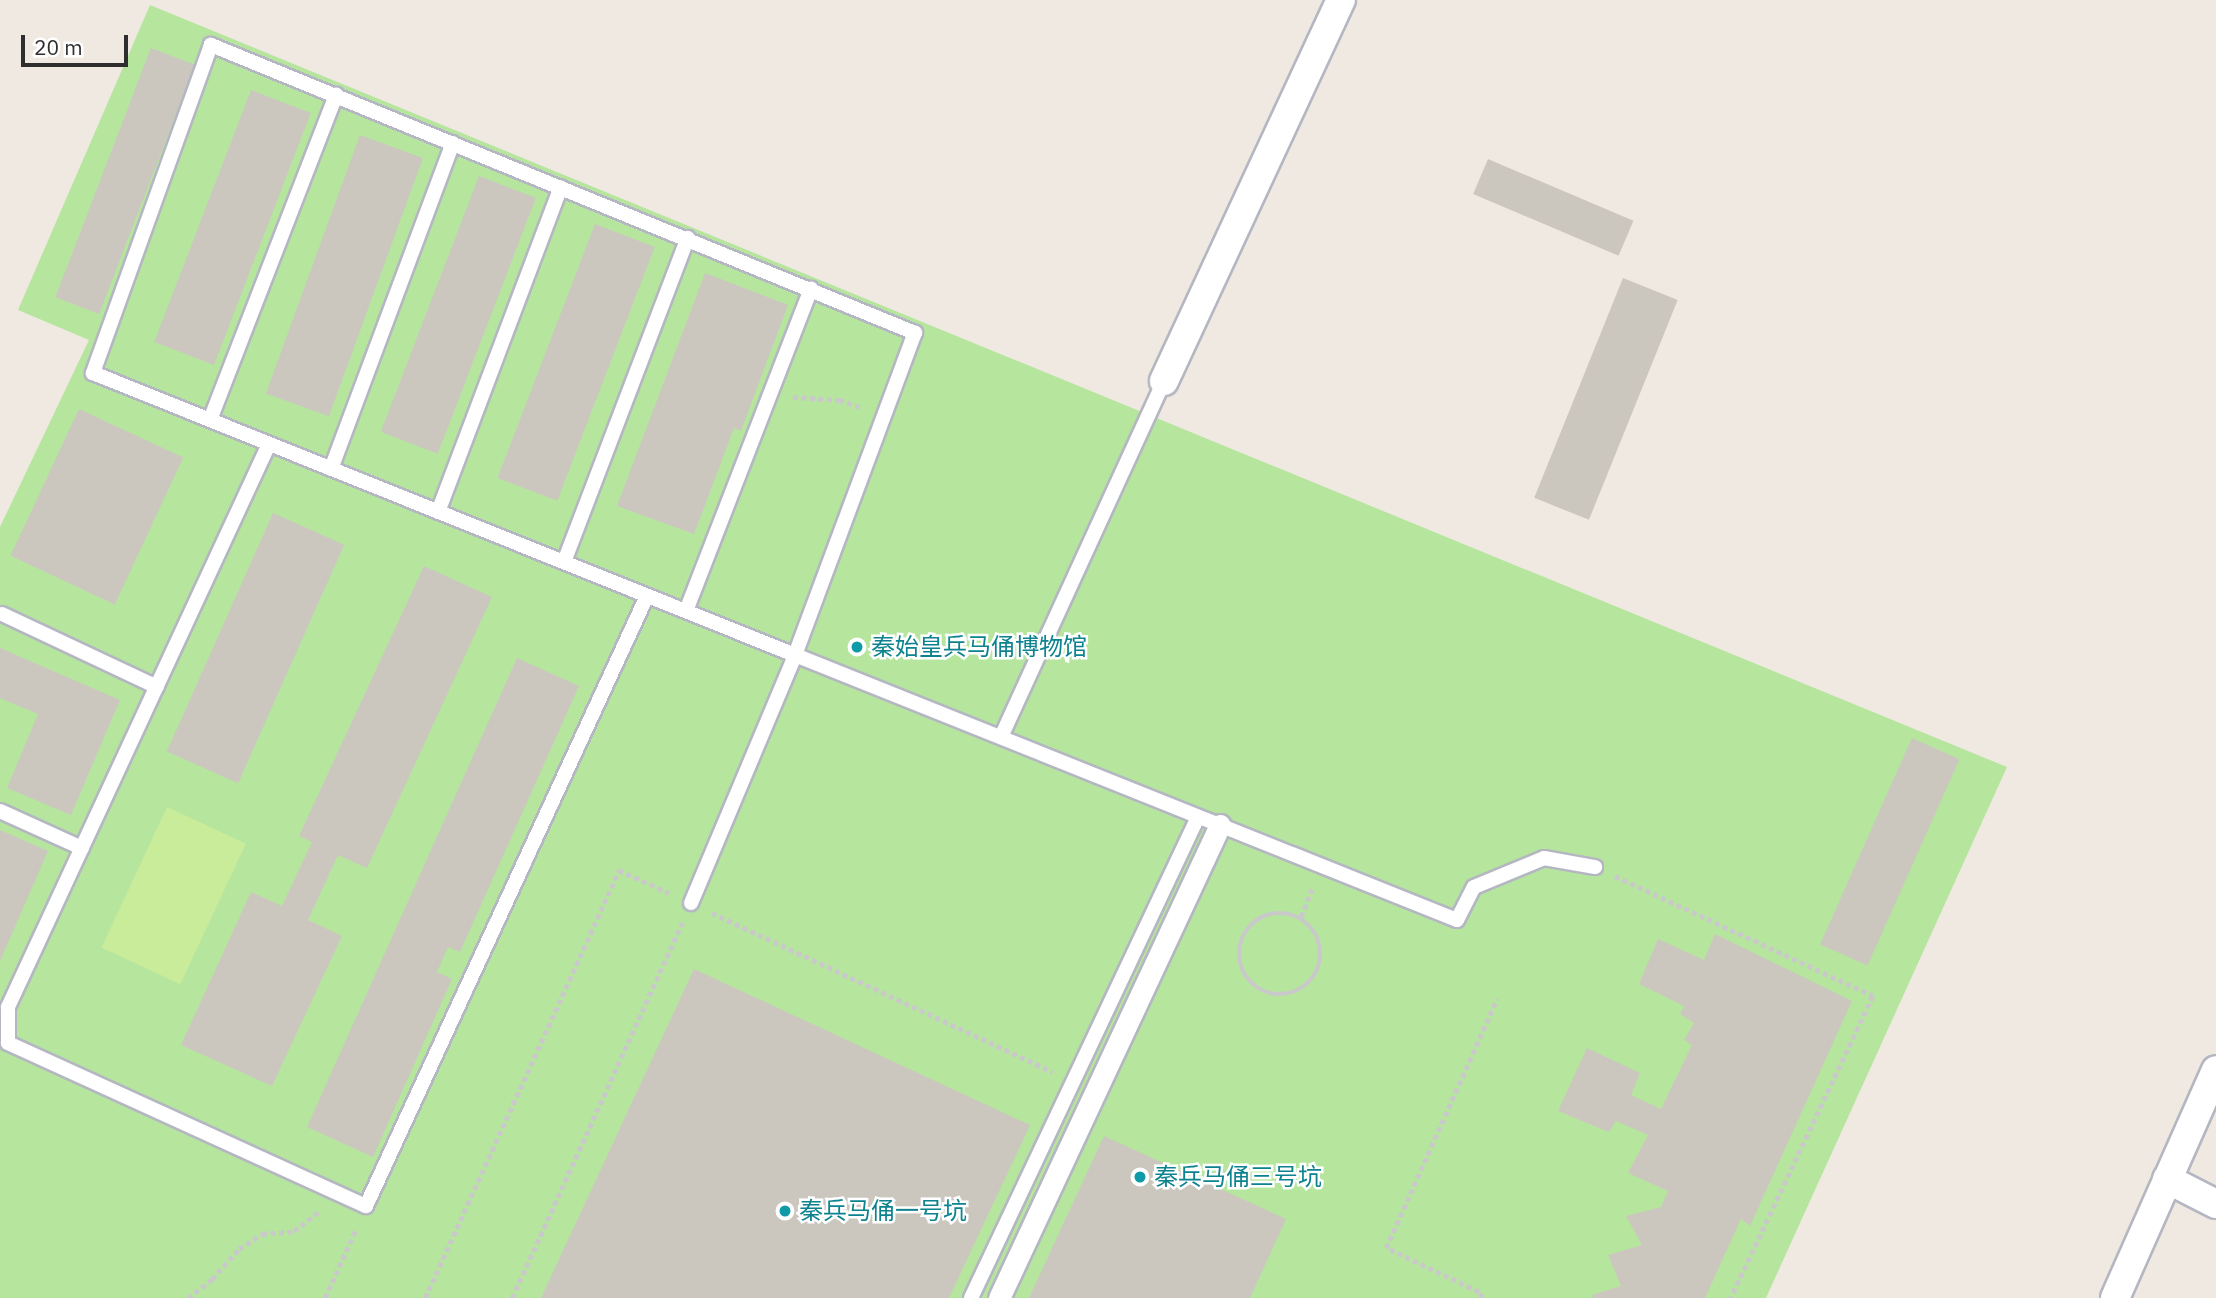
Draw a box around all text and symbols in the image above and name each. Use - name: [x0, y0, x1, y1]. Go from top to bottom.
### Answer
- scale bar: [24, 21, 131, 65]
- text: 20 m: [34, 33, 83, 61]
- place label: 秦始皇兵马俑博物馆: [871, 633, 1087, 661]
- marker: 秦始皇兵马俑博物馆: [849, 639, 865, 655]
- place label: 秦兵马俑三号坑: [1154, 1163, 1322, 1191]
- marker: 秦兵马俑三号坑: [1132, 1169, 1148, 1185]
- place label: 秦兵马俑一号坑: [799, 1197, 967, 1225]
- marker: 秦兵马俑一号坑: [777, 1203, 793, 1219]

